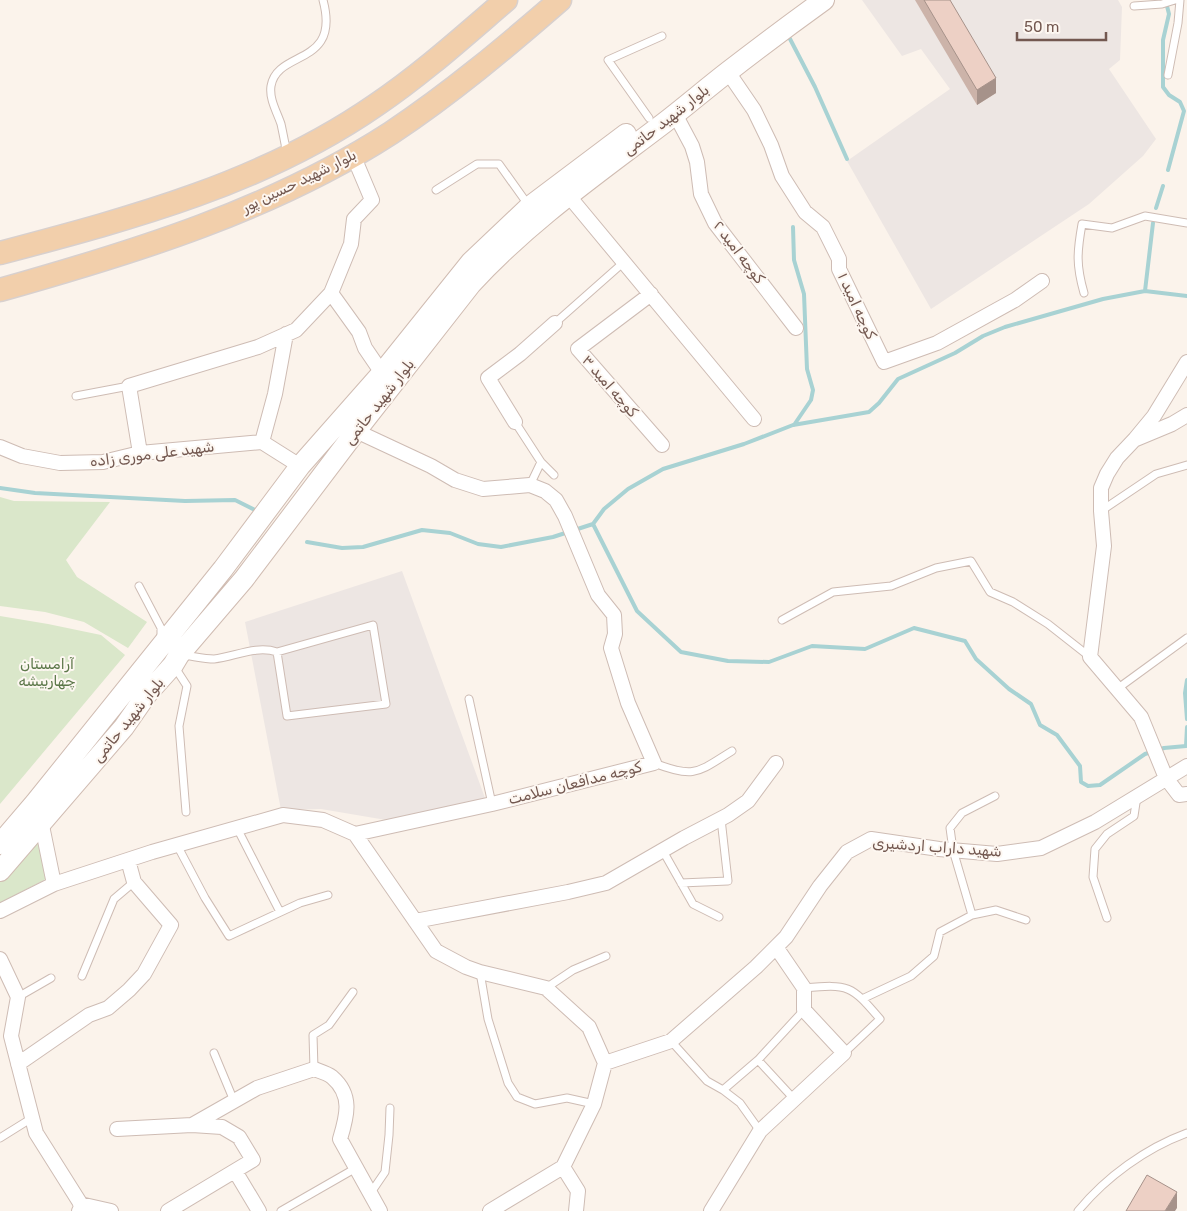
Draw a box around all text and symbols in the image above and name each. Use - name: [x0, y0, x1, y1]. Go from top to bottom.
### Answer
- scale bar: [1017, 10, 1106, 42]
- text: 50 m: [1024, 18, 1059, 36]
- street label: بلوار شهید حاتمی: [619, 81, 713, 159]
- street label: بلوار شهيد حسین پور: [238, 145, 360, 218]
- street label: کوچه امید ۲: [710, 217, 769, 287]
- street label: کوچه امید ۱: [834, 270, 880, 342]
- street label: کوچه امید ۳: [578, 351, 642, 421]
- street label: بلوار شهید حاتمی: [340, 355, 418, 449]
- street label: شهید علی موری زاده: [89, 437, 215, 471]
- park label: آرامستان چهاربیشه: [19, 655, 75, 690]
- street label: بلوار شهید حاتمی: [88, 674, 168, 766]
- street label: کوچه مدافعان سلامت: [506, 758, 644, 808]
- street label: شهید داراب اردشیری: [872, 833, 1002, 861]

